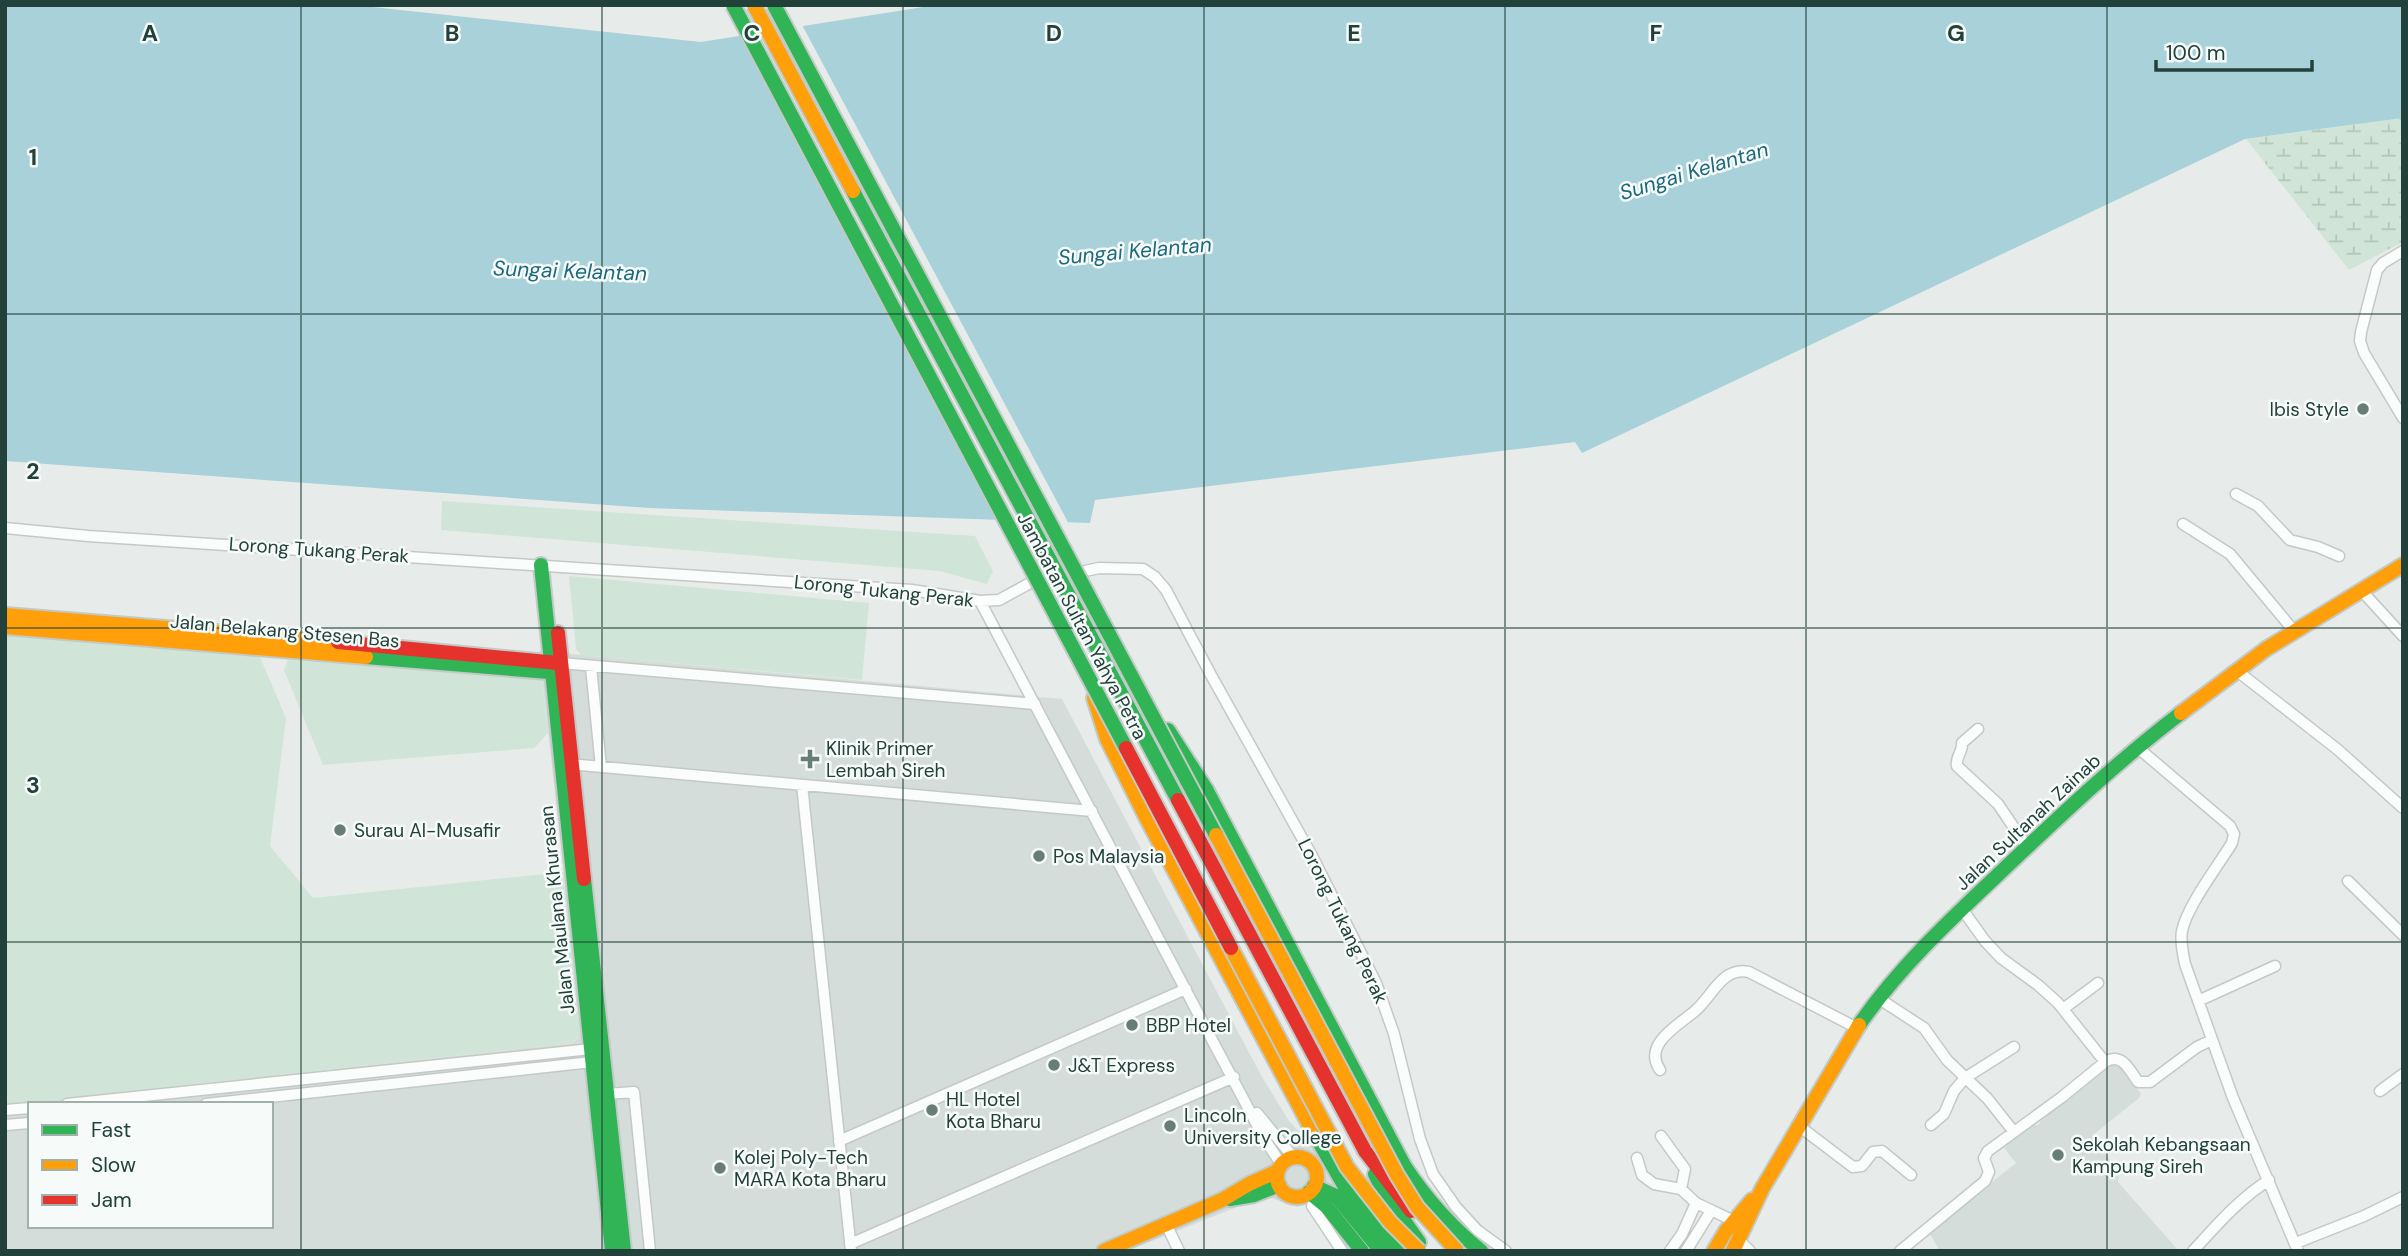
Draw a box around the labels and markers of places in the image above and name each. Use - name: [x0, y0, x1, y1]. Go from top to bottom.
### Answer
- place label: Ibis Style: [2269, 397, 2349, 422]
- marker: Ibis Style: [2355, 401, 2371, 417]
- place label: Klinik Primer Lembah Sireh: [826, 736, 946, 783]
- marker: Klinik Primer Lembah Sireh: [800, 749, 820, 769]
- place label: Surau Al-Musafir: [354, 818, 501, 843]
- marker: Surau Al-Musafir: [332, 822, 348, 838]
- place label: Pos Malaysia: [1053, 844, 1164, 869]
- marker: Pos Malaysia: [1031, 848, 1047, 864]
- place label: BBP Hotel: [1146, 1013, 1231, 1038]
- marker: BBP Hotel: [1124, 1017, 1140, 1033]
- place label: J&T Express: [1068, 1053, 1175, 1078]
- marker: J&T Express: [1046, 1057, 1062, 1073]
- place label: HL Hotel Kota Bharu: [946, 1087, 1041, 1134]
- marker: HL Hotel Kota Bharu: [924, 1102, 940, 1118]
- place label: Lincoln University College: [1184, 1103, 1342, 1150]
- marker: Lincoln University College: [1162, 1118, 1178, 1134]
- place label: Sekolah Kebangsaan Kampung Sireh: [2072, 1132, 2251, 1179]
- place label: Kolej Poly-Tech MARA Kota Bharu: [734, 1145, 886, 1192]
- marker: Sekolah Kebangsaan Kampung Sireh: [2050, 1147, 2066, 1163]
- marker: Kolej Poly-Tech MARA Kota Bharu: [712, 1160, 728, 1176]

